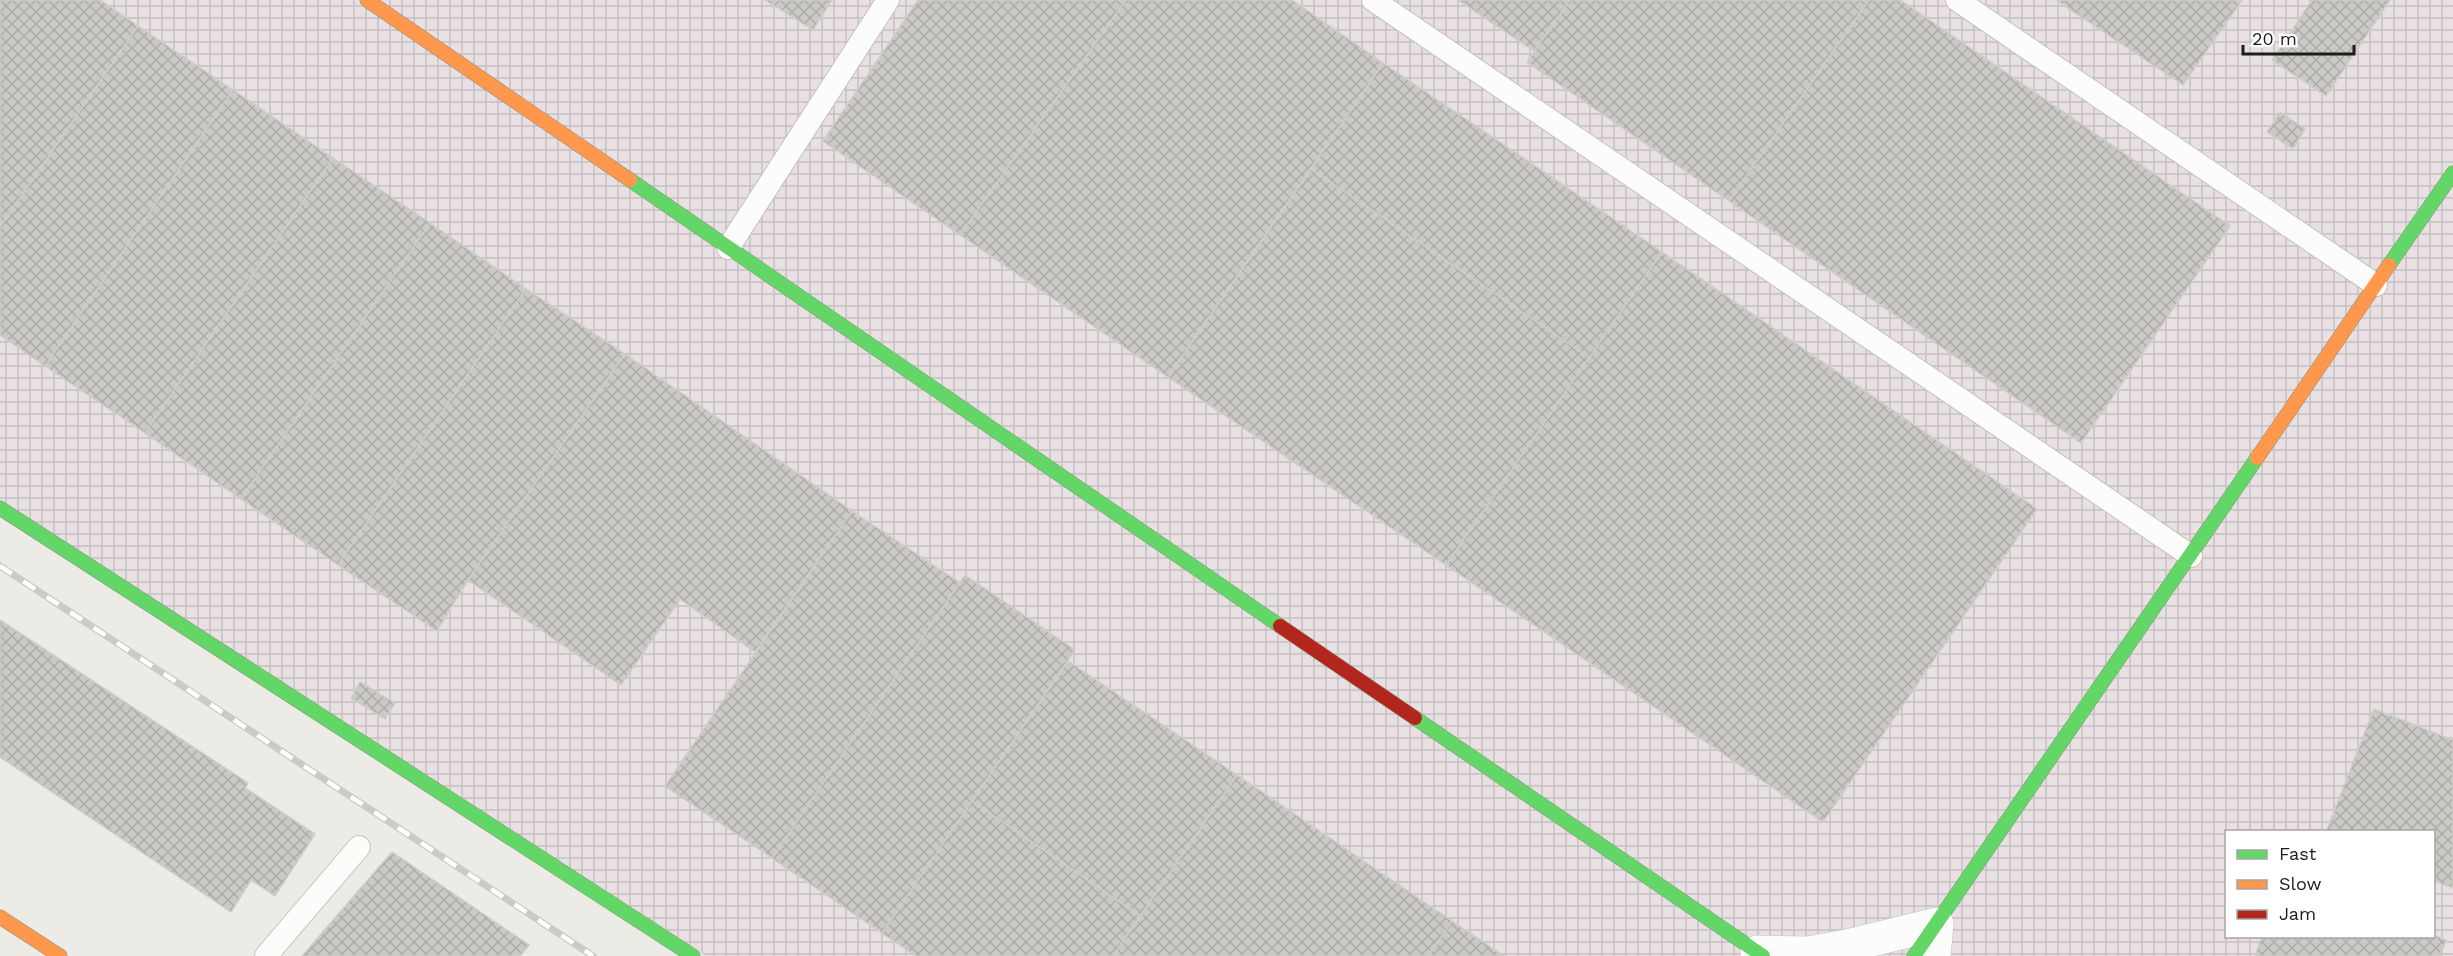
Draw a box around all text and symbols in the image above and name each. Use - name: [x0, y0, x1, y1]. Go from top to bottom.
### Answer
- scale bar: [2243, 18, 2354, 56]
- text: 20 m: [2252, 28, 2297, 49]
- legend: [2225, 830, 2435, 938]
- text: Fast: [2279, 843, 2317, 864]
- text: Slow: [2279, 873, 2322, 894]
- text: Jam: [2279, 903, 2316, 924]

